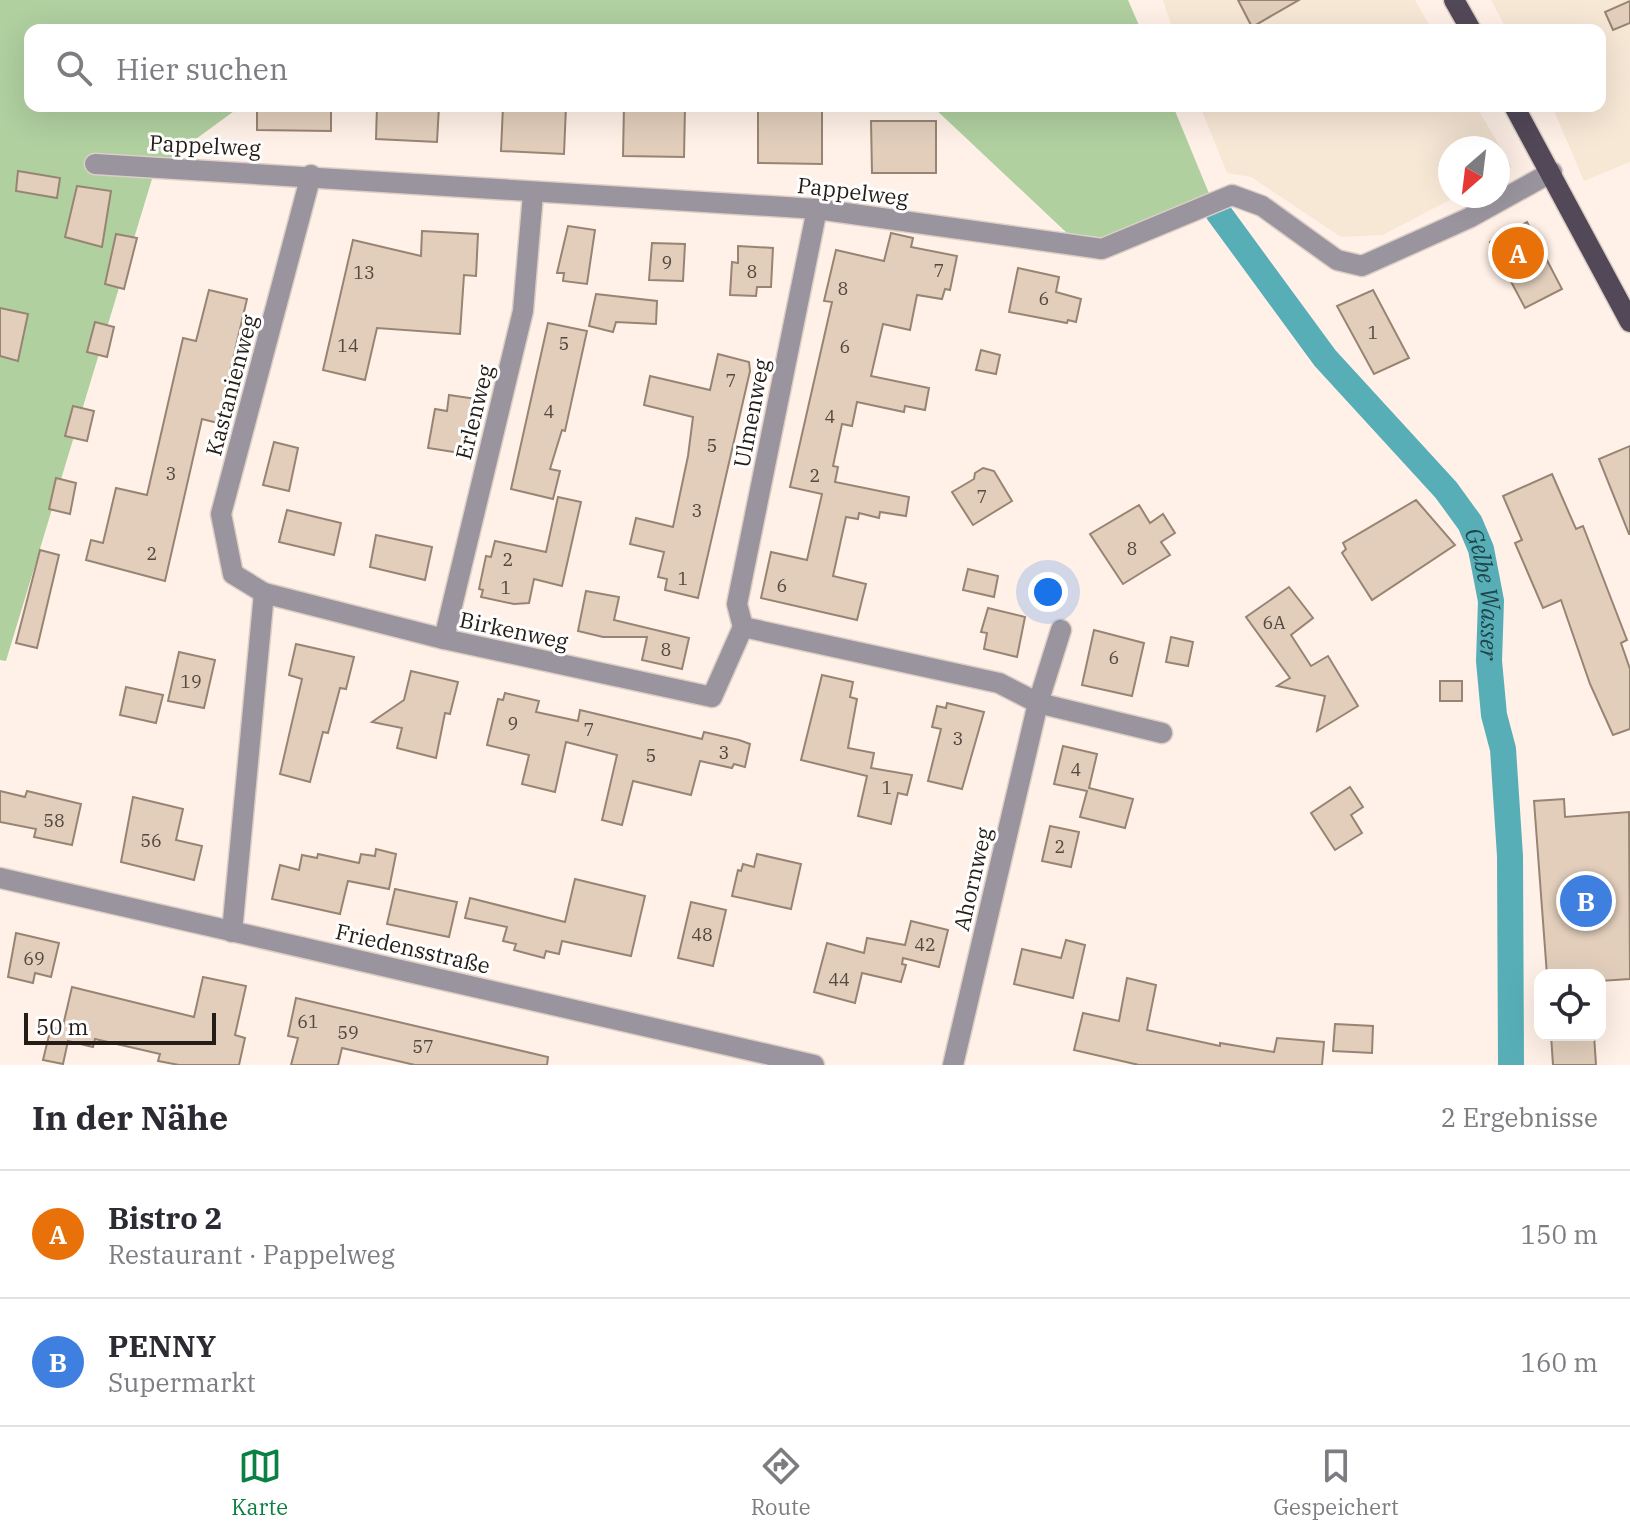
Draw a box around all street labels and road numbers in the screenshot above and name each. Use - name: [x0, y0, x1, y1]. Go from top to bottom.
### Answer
- street label: Pappelweg: [148, 128, 262, 162]
- street label: Pappelweg: [796, 170, 910, 212]
- street label: Kastanienweg: [198, 311, 264, 459]
- street label: Ulmenweg: [726, 356, 776, 470]
- street label: Erlenweg: [448, 362, 500, 462]
- street label: Birkenweg: [457, 604, 571, 656]
- street label: Ahornweg: [946, 824, 998, 934]
- street label: Friedensstraße: [333, 916, 493, 980]

